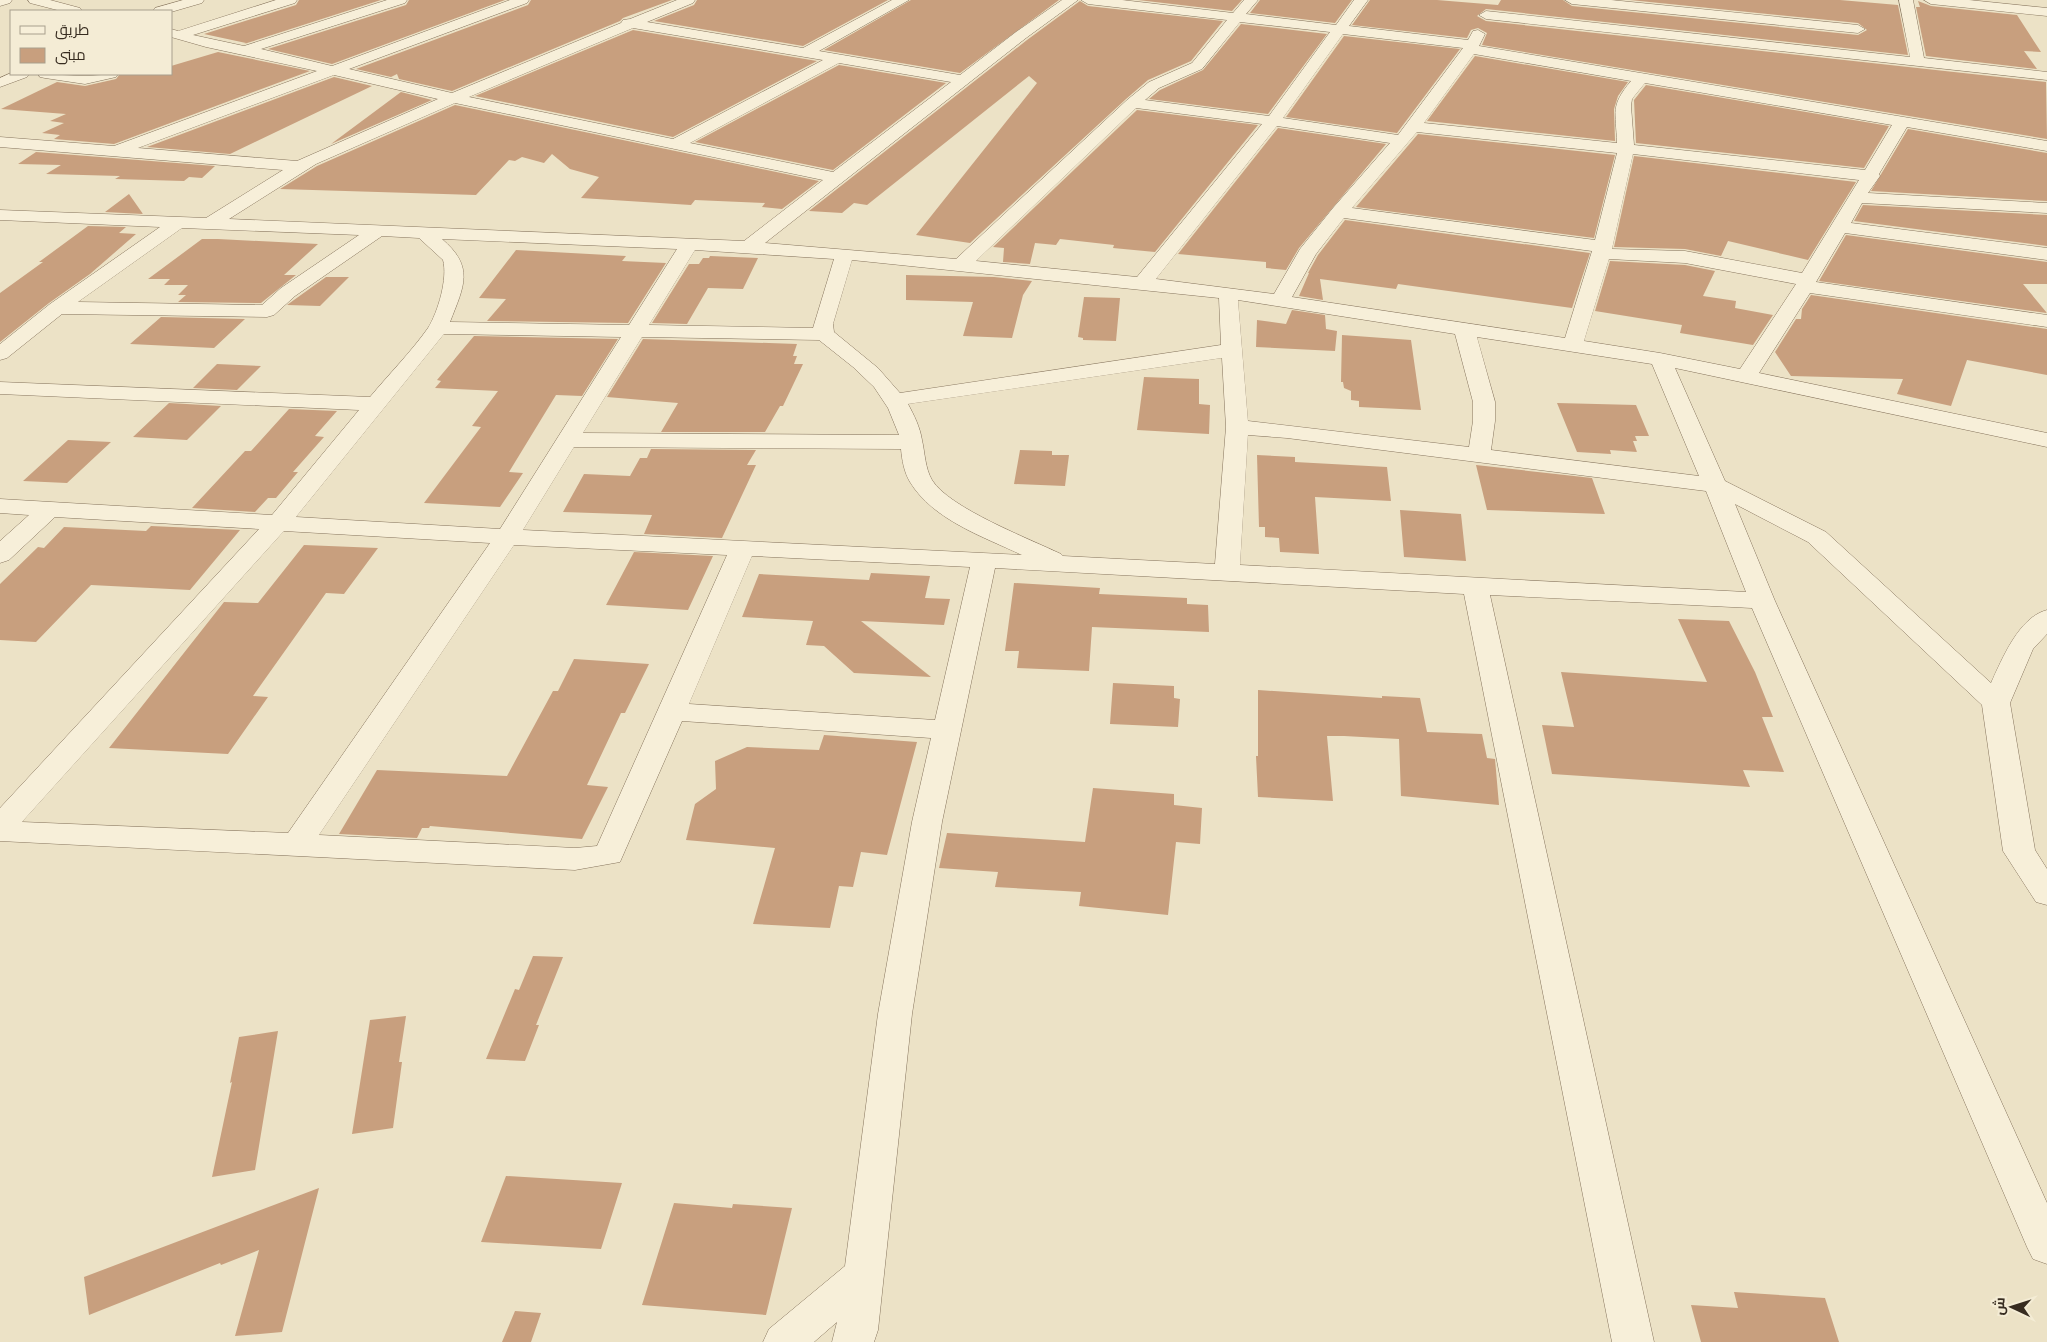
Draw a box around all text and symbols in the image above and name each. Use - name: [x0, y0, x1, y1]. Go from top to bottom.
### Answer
- legend: [10, 10, 172, 75]
- text: طريق: [55, 20, 89, 40]
- text: مبنى: [55, 45, 86, 65]
- north arrow: [1987, 1282, 2037, 1332]
- text: ش: [1989, 1296, 2009, 1316]

